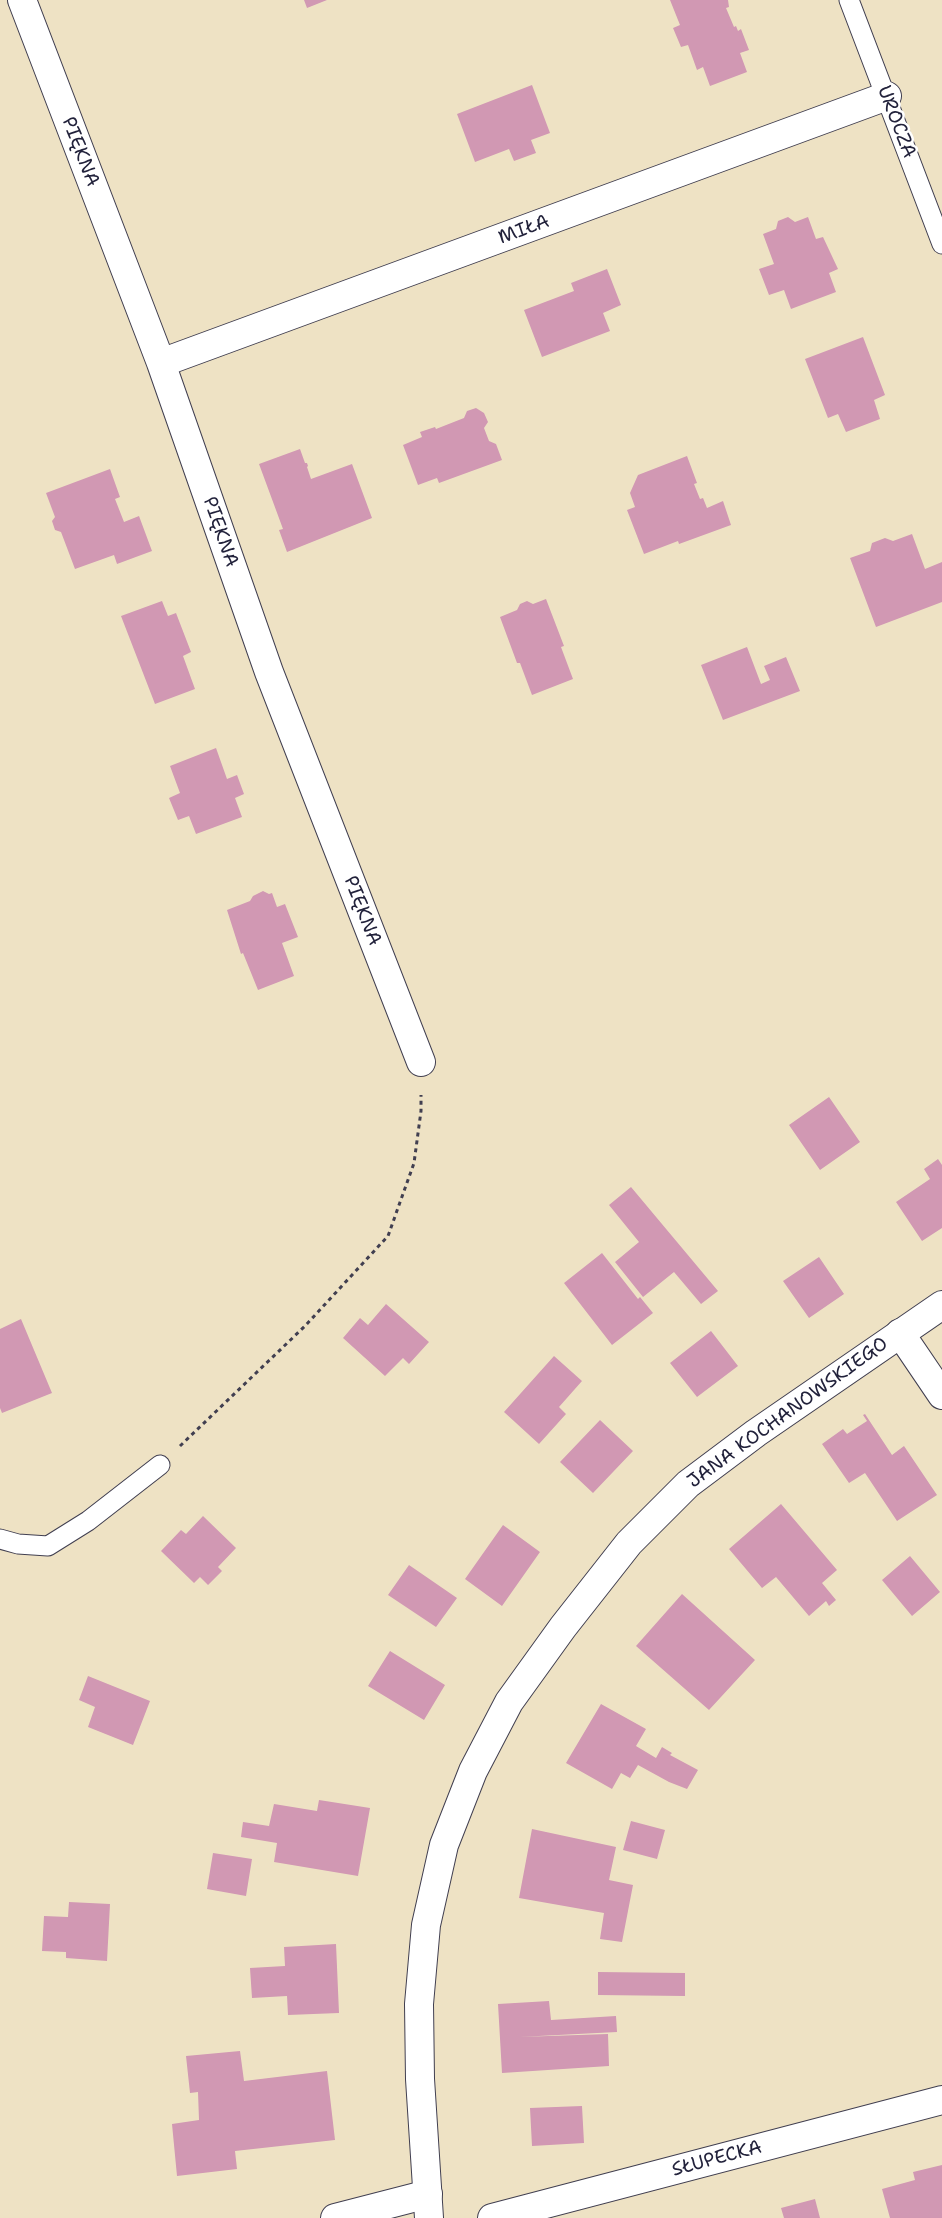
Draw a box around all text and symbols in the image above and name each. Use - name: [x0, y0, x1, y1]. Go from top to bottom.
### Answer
- street label: UROCZA: [872, 83, 920, 161]
- street label: PIĘKNA: [56, 114, 104, 190]
- street label: MIŁA: [495, 210, 553, 250]
- street label: PIĘKNA: [197, 494, 243, 570]
- street label: PIĘKNA: [338, 873, 386, 949]
- street label: JANA KOCHANOWSKIEGO: [683, 1333, 893, 1493]
- street label: SŁUPECKA: [670, 2136, 764, 2182]

